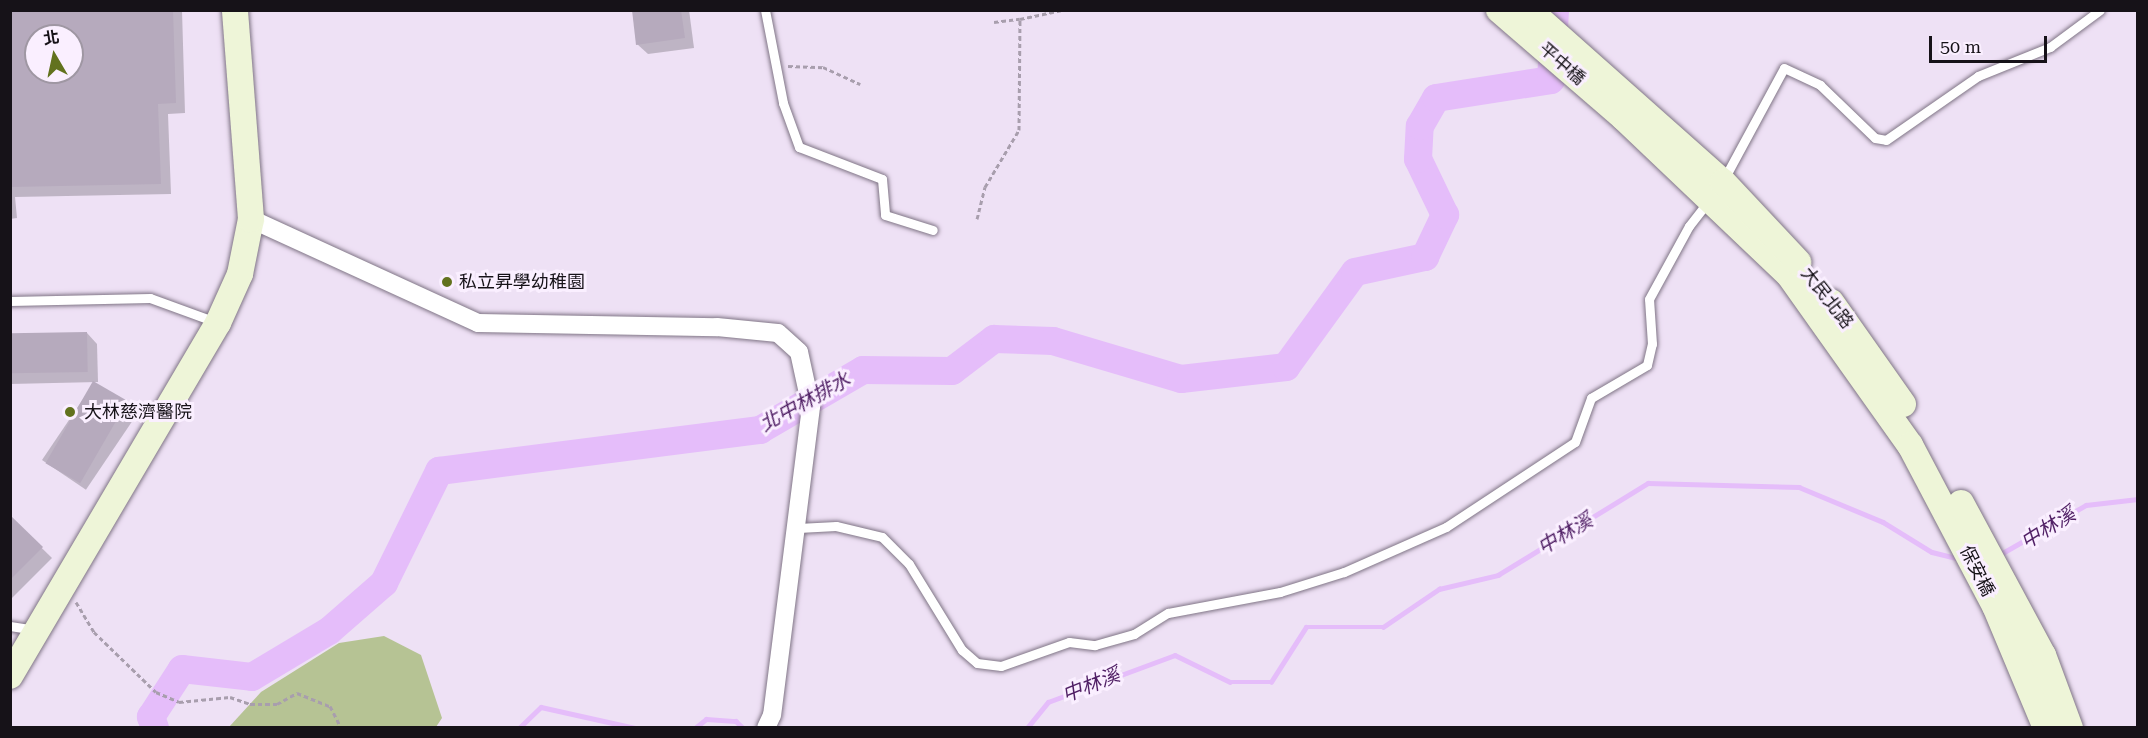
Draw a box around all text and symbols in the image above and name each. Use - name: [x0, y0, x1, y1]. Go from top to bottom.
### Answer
- north arrow: [24, 24, 84, 84]
- scale bar: [1932, 24, 2050, 62]
- text: 北: [42, 27, 61, 48]
- text: 50 m: [1940, 36, 1981, 57]
- street label: 平中橋: [1535, 38, 1589, 90]
- street label: 大民北路: [1796, 263, 1858, 333]
- place label: 私立昇學幼稚園: [459, 271, 585, 293]
- marker: 私立昇學幼稚園: [440, 275, 454, 289]
- water label: 北中林排水: [755, 367, 855, 437]
- place label: 大林慈濟醫院: [84, 401, 192, 423]
- marker: 大林慈濟醫院: [61, 403, 79, 421]
- water label: 中林溪: [2016, 502, 2080, 554]
- water label: 中林溪: [1533, 508, 1597, 560]
- street label: 保安橋: [1955, 542, 1999, 600]
- water label: 中林溪: [1059, 663, 1123, 707]

